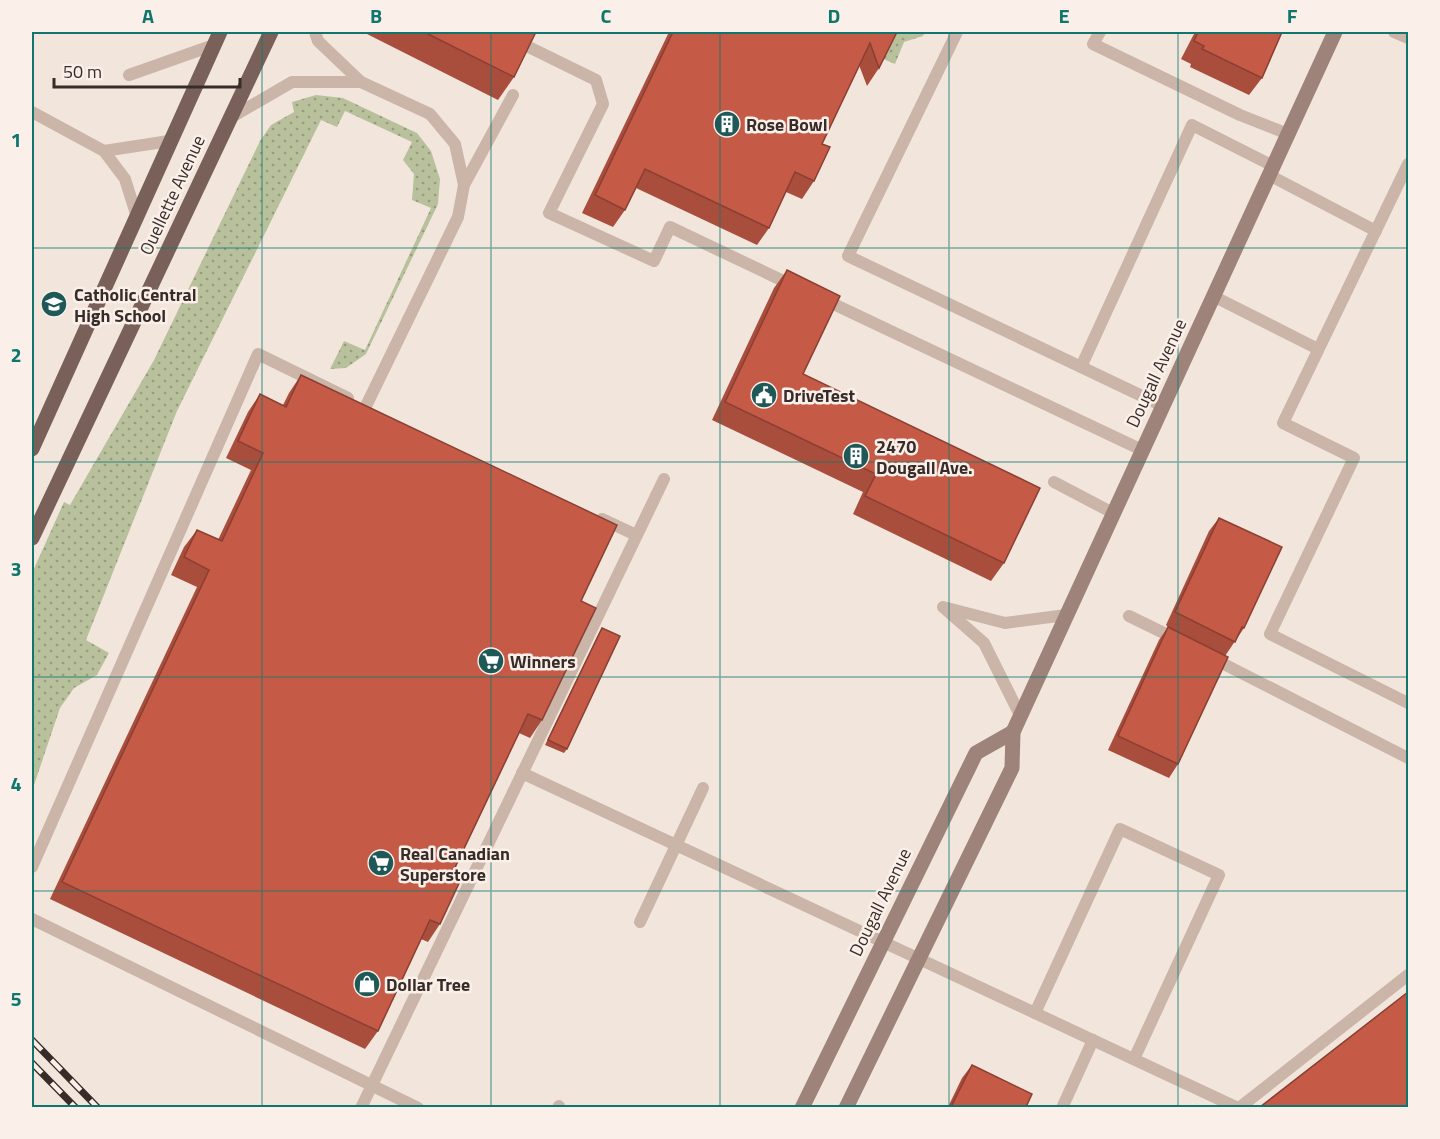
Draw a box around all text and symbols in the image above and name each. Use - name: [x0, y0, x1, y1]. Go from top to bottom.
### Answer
- text: A: [142, 0, 154, 31]
- text: B: [370, 0, 382, 31]
- text: C: [601, 0, 612, 31]
- text: D: [828, 0, 840, 31]
- text: E: [1058, 0, 1070, 31]
- text: F: [1287, 0, 1298, 31]
- scale bar: [54, 51, 240, 89]
- text: 50 m: [63, 58, 102, 85]
- building icon: Rose Bowl: [712, 109, 742, 139]
- place label: Rose Bowl: [746, 111, 828, 138]
- text: 1: [10, 124, 22, 155]
- street label: Ouellette Avenue: [132, 130, 212, 260]
- place label: Catholic Central High School: [74, 281, 197, 329]
- school or university icon: Catholic Central High School: [39, 289, 69, 319]
- street label: Dougall Avenue: [1119, 314, 1193, 432]
- text: 2: [10, 339, 22, 370]
- public building icon: DriveTest: [749, 380, 779, 410]
- place label: DriveTest: [783, 382, 855, 409]
- place label: 2470 Dougall Ave.: [876, 433, 973, 481]
- building icon: 2470 Dougall Ave.: [841, 441, 871, 471]
- text: 3: [10, 553, 22, 584]
- supermarket icon: Winners: [476, 646, 506, 676]
- place label: Winners: [510, 648, 576, 675]
- text: 4: [10, 768, 22, 799]
- place label: Real Canadian Superstore: [400, 840, 510, 888]
- street label: Dougall Avenue: [842, 843, 918, 961]
- supermarket icon: Real Canadian Superstore: [366, 848, 396, 878]
- shop icon: Dollar Tree: [352, 969, 382, 999]
- place label: Dollar Tree: [386, 971, 470, 998]
- text: 5: [10, 983, 22, 1014]

